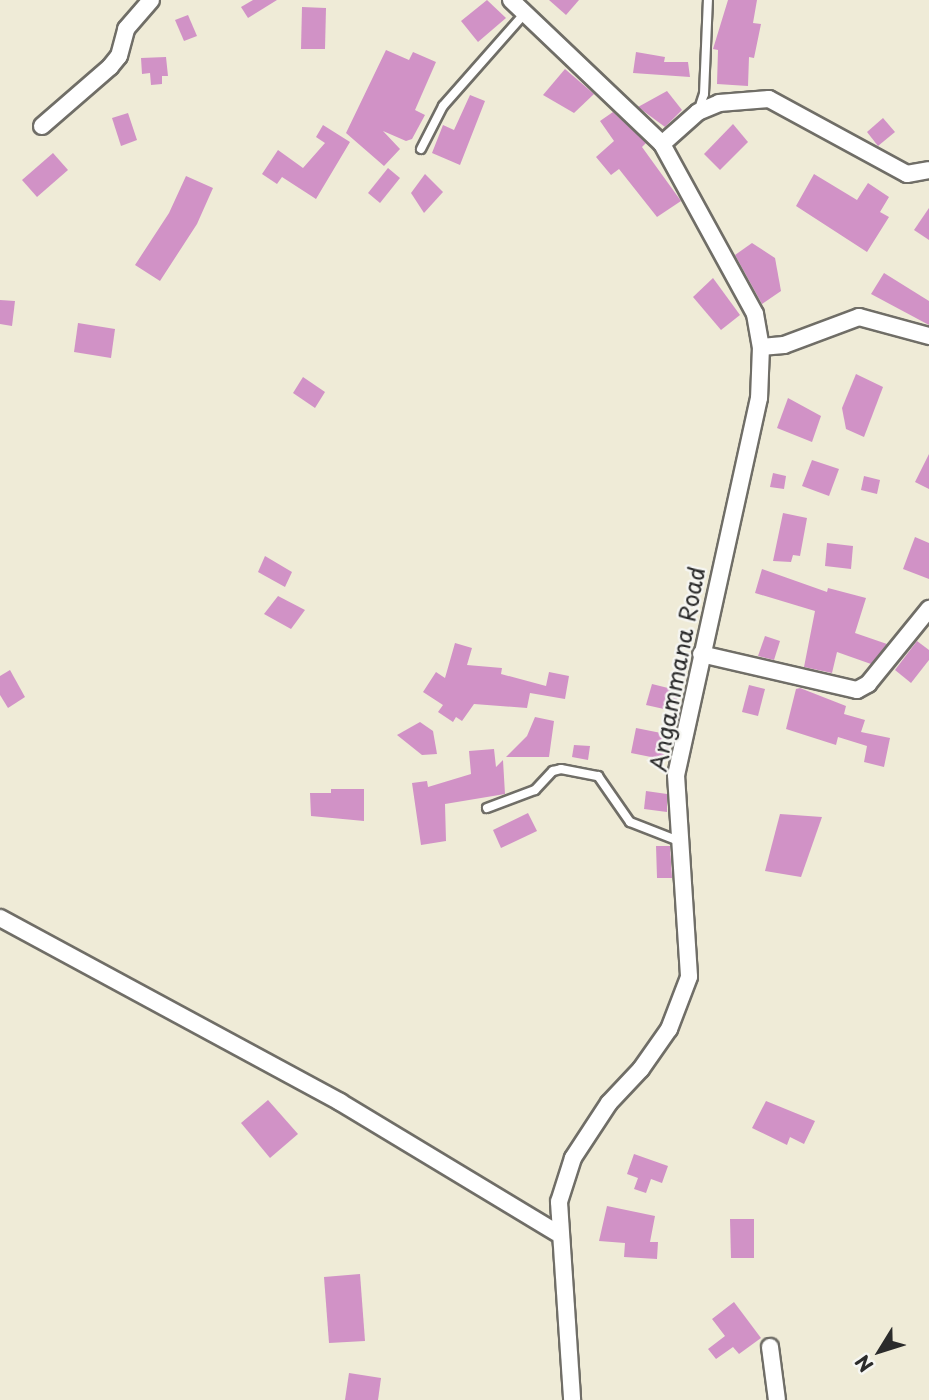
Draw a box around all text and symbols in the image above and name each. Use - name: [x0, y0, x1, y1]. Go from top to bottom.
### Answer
- street label: Angammana Road: [644, 564, 710, 774]
- north arrow: [845, 1316, 915, 1386]
- text: N: [848, 1349, 879, 1378]

